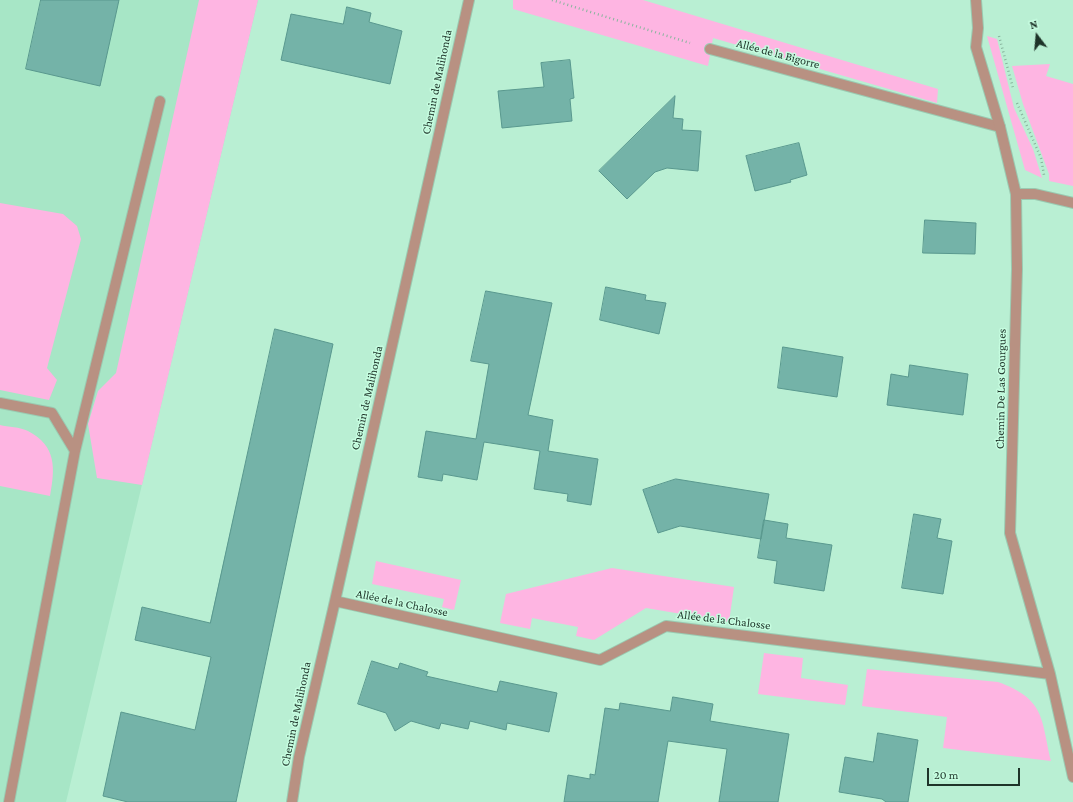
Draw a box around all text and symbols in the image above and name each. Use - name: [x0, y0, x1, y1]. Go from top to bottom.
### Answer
- north arrow: [1017, 16, 1057, 56]
- text: N: [1028, 18, 1039, 31]
- street label: Chemin de Malihonda: [419, 28, 455, 136]
- street label: Allée de la Bigorre: [735, 36, 821, 72]
- street label: Chemin De Las Gourgues: [993, 329, 1009, 449]
- street label: Chemin de Malihonda: [348, 344, 386, 452]
- street label: Allée de la Chalosse: [355, 586, 449, 620]
- street label: Allée de la Chalosse: [677, 607, 771, 633]
- street label: Chemin de Malihonda: [278, 660, 314, 768]
- scale bar: [929, 760, 1022, 786]
- text: 20 m: [934, 768, 958, 782]

